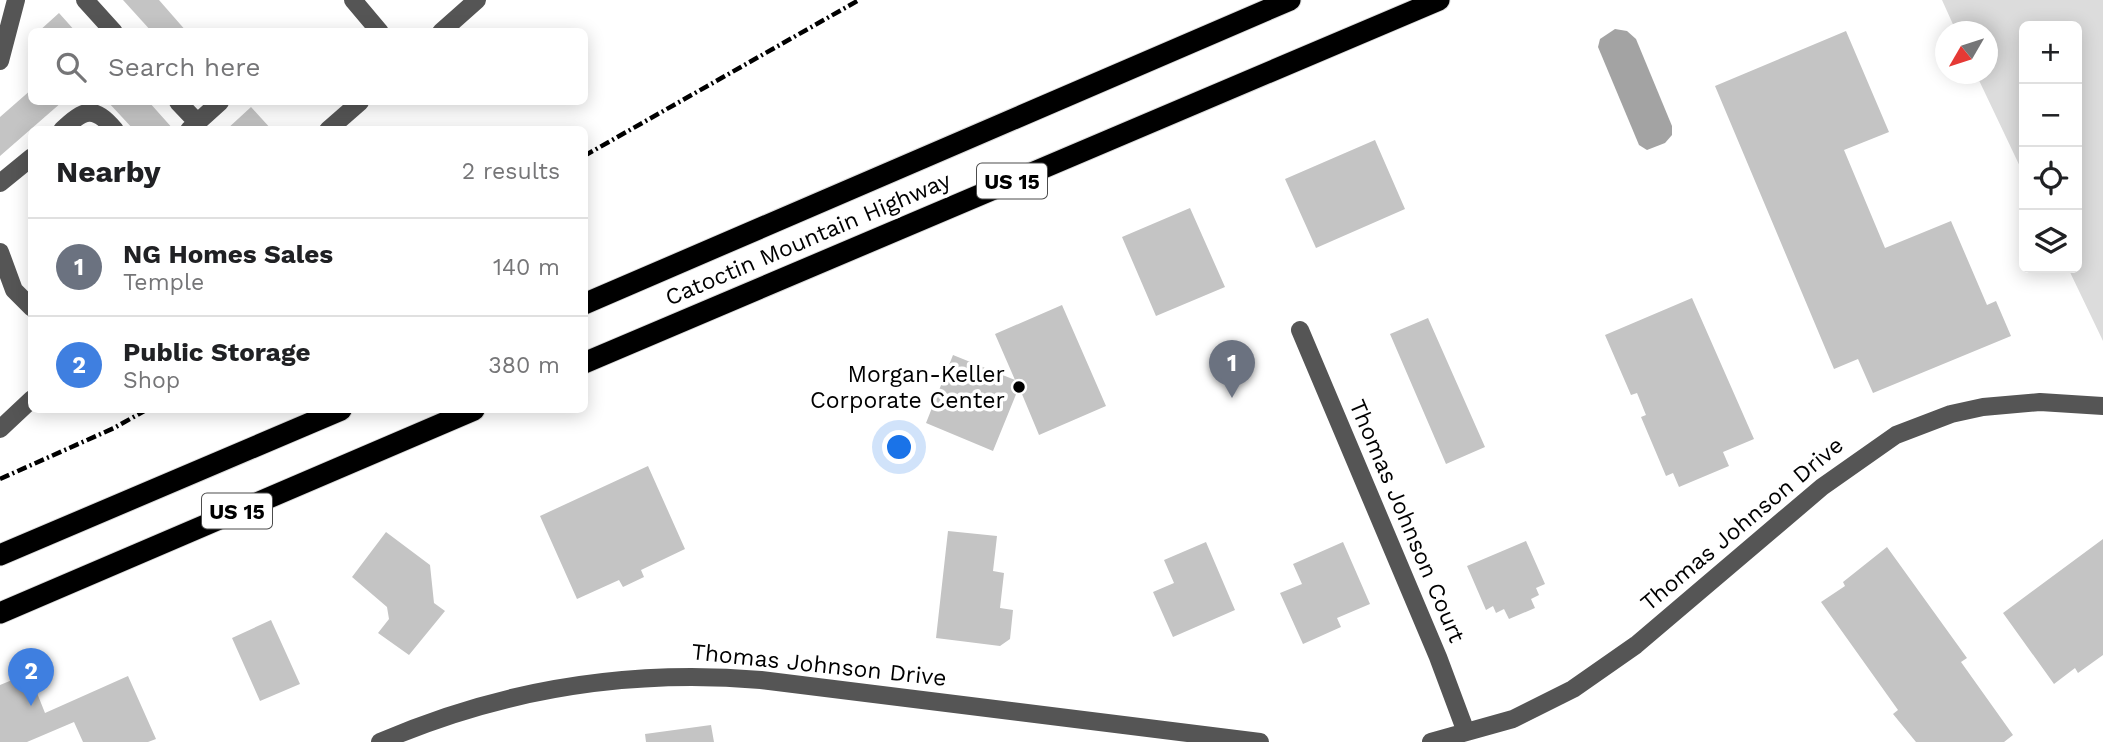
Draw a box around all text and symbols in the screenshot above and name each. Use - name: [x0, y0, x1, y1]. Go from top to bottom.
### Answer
- north arrow: [1935, 21, 1998, 84]
- map controls: [2019, 21, 2082, 273]
- button: +: [2019, 21, 2082, 84]
- search box: [28, 28, 588, 105]
- icon: search: [52, 48, 90, 86]
- text: Search here: [108, 52, 260, 82]
- button: −: [2019, 84, 2082, 147]
- button: locate: [2019, 147, 2082, 210]
- text: Nearby: [56, 154, 161, 189]
- text: 2 results: [462, 158, 560, 185]
- road number: US 15: [977, 164, 1047, 198]
- street label: Catoctin Mountain Highway: [661, 166, 955, 311]
- button: layers: [2019, 210, 2082, 273]
- text: NG Homes Sales: [123, 239, 333, 269]
- text: 1: [74, 254, 84, 281]
- text: 140 m: [493, 254, 560, 281]
- text: Temple: [123, 269, 204, 296]
- text: Public Storage: [123, 337, 311, 367]
- pin: 1: [1209, 340, 1255, 398]
- text: 2: [72, 352, 86, 379]
- text: 380 m: [488, 352, 560, 379]
- place label: Morgan-Keller Corporate Center: [810, 361, 1005, 414]
- text: Shop: [123, 367, 180, 394]
- marker: Morgan-Keller Corporate Center: [1011, 379, 1027, 395]
- street label: Thomas Johnson Court: [1344, 396, 1471, 647]
- your location: [882, 430, 916, 464]
- street label: Thomas Johnson Drive: [1635, 431, 1849, 617]
- road number: US 15: [202, 494, 272, 528]
- street label: Thomas Johnson Drive: [690, 638, 948, 692]
- pin: 2: [8, 648, 54, 706]

